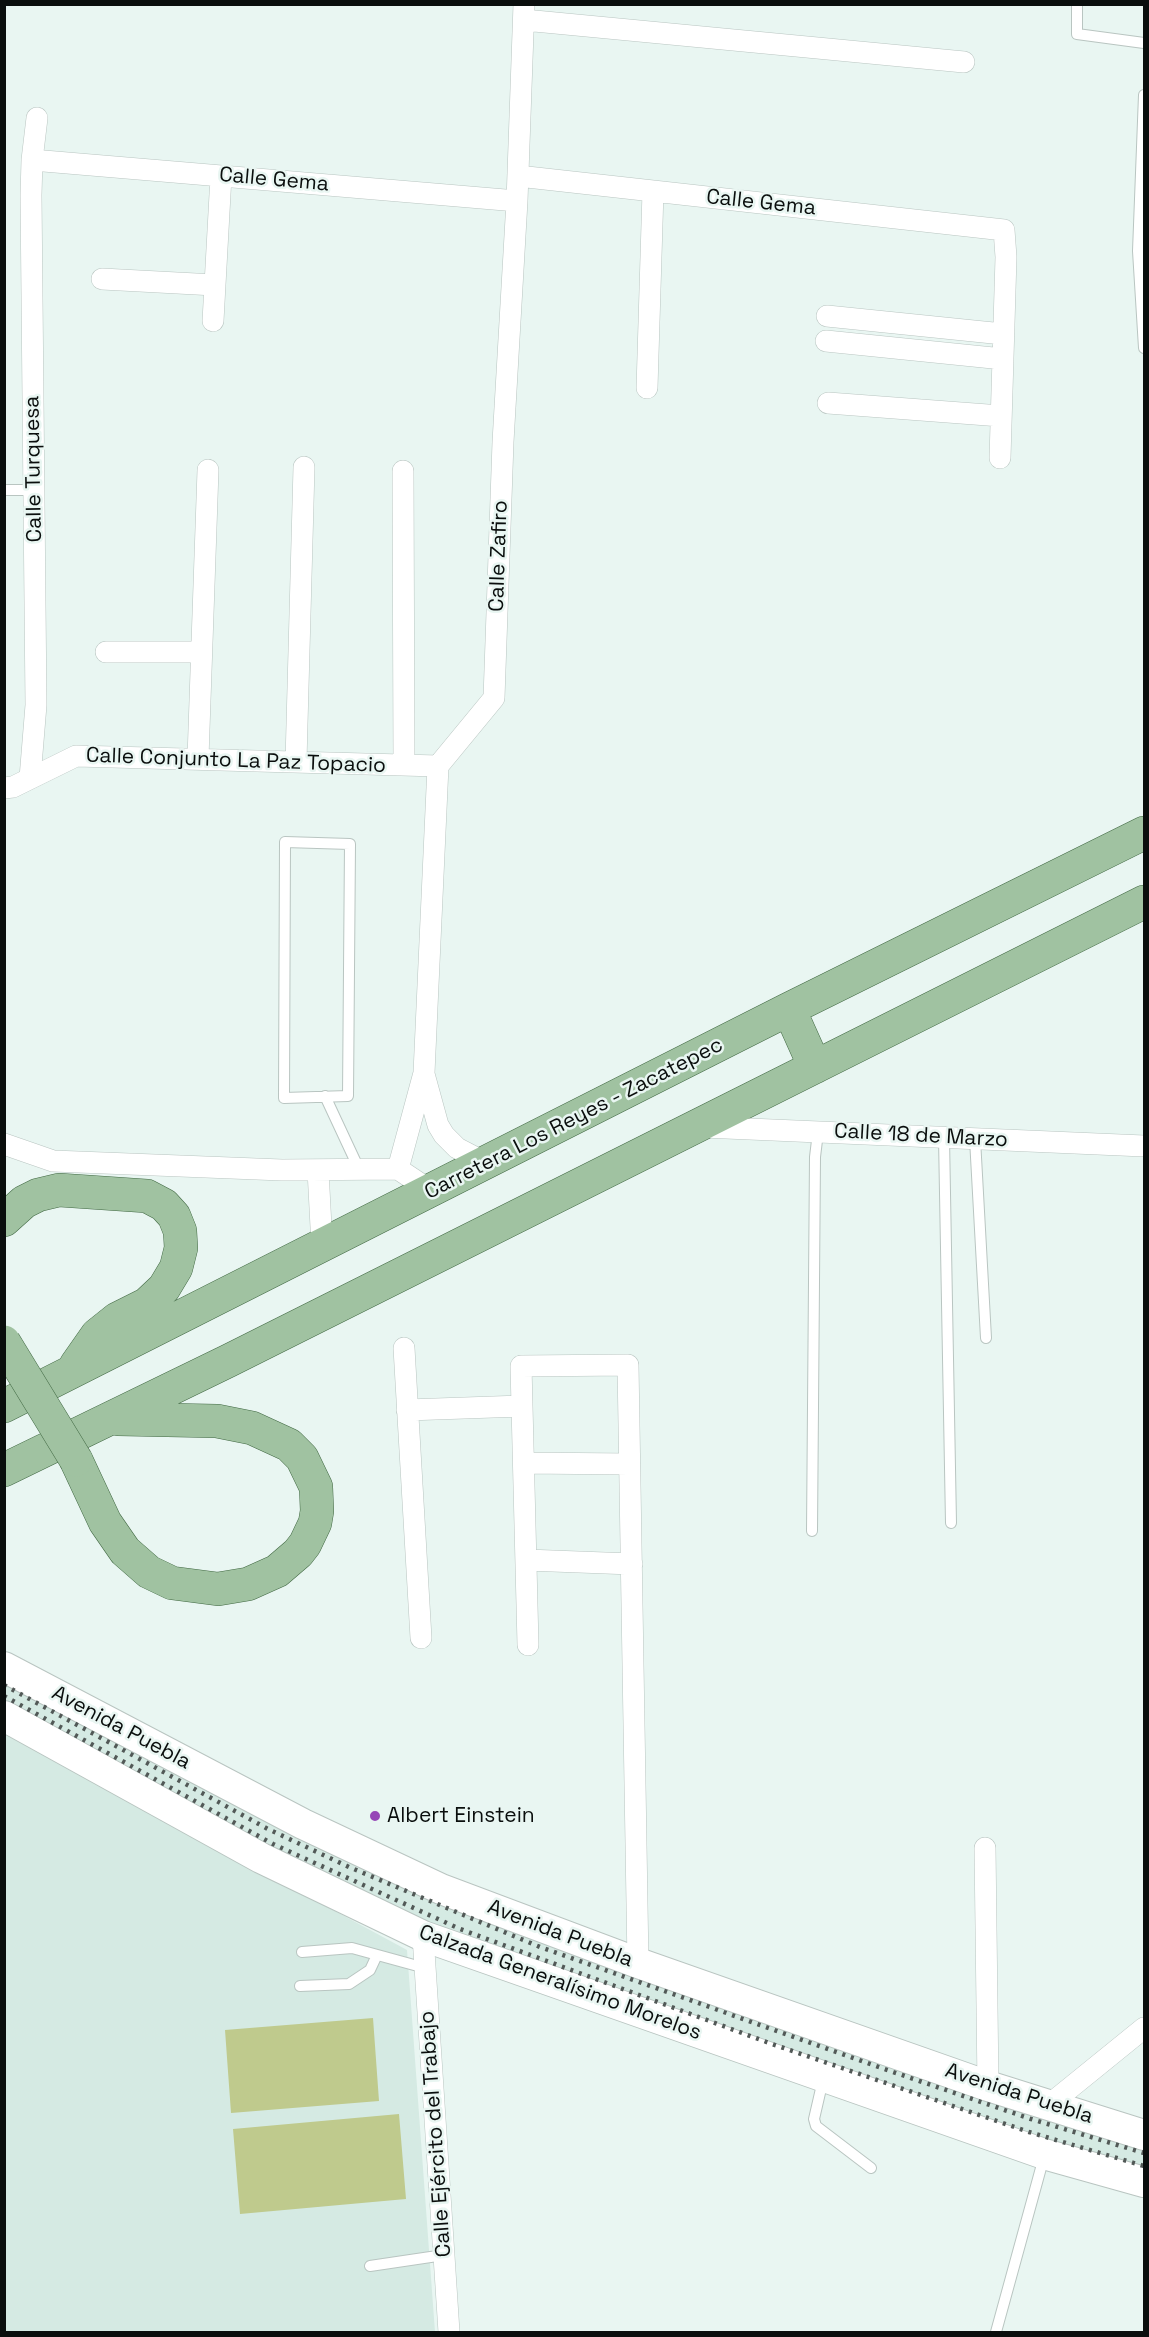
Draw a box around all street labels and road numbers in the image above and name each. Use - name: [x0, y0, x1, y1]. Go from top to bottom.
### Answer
- street label: Calle Gema: [218, 163, 330, 197]
- street label: Calle Gema: [705, 185, 817, 221]
- street label: Calle Turquesa: [20, 395, 48, 543]
- street label: Calle Zafiro: [484, 500, 514, 612]
- street label: Calle Conjunto La Paz Topacio: [86, 743, 386, 779]
- street label: Carretera Los Reyes - Zacatepec: [421, 1033, 727, 1205]
- street label: Calle 18 de Marzo: [833, 1119, 1009, 1153]
- street label: Avenida Puebla: [47, 1681, 195, 1775]
- street label: Avenida Puebla: [484, 1895, 636, 1973]
- street label: Calzada Generalísimo Morelos: [415, 1920, 705, 2046]
- street label: Calle Ejército del Trabajo: [415, 2010, 457, 2258]
- street label: Avenida Puebla: [942, 2058, 1096, 2130]

